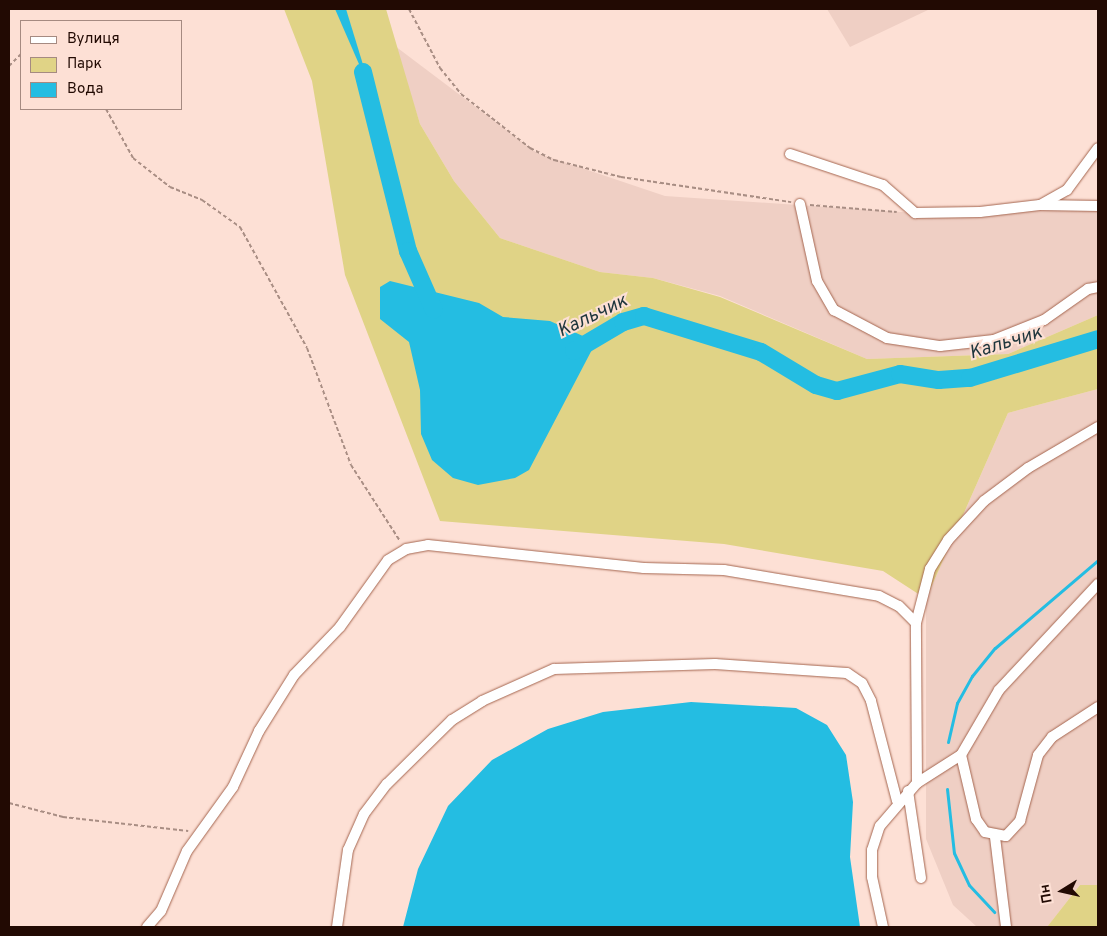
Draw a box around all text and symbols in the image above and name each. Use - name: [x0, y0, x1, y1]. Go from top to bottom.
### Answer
- legend: [20, 20, 182, 110]
- text: Вулиця: [67, 30, 120, 49]
- text: Парк: [67, 55, 102, 74]
- text: Вода: [67, 80, 103, 99]
- water label: Кальчик: [554, 290, 632, 344]
- water label: Кальчик: [967, 322, 1045, 366]
- north arrow: [1037, 866, 1087, 916]
- text: Пн: [1037, 883, 1057, 904]

